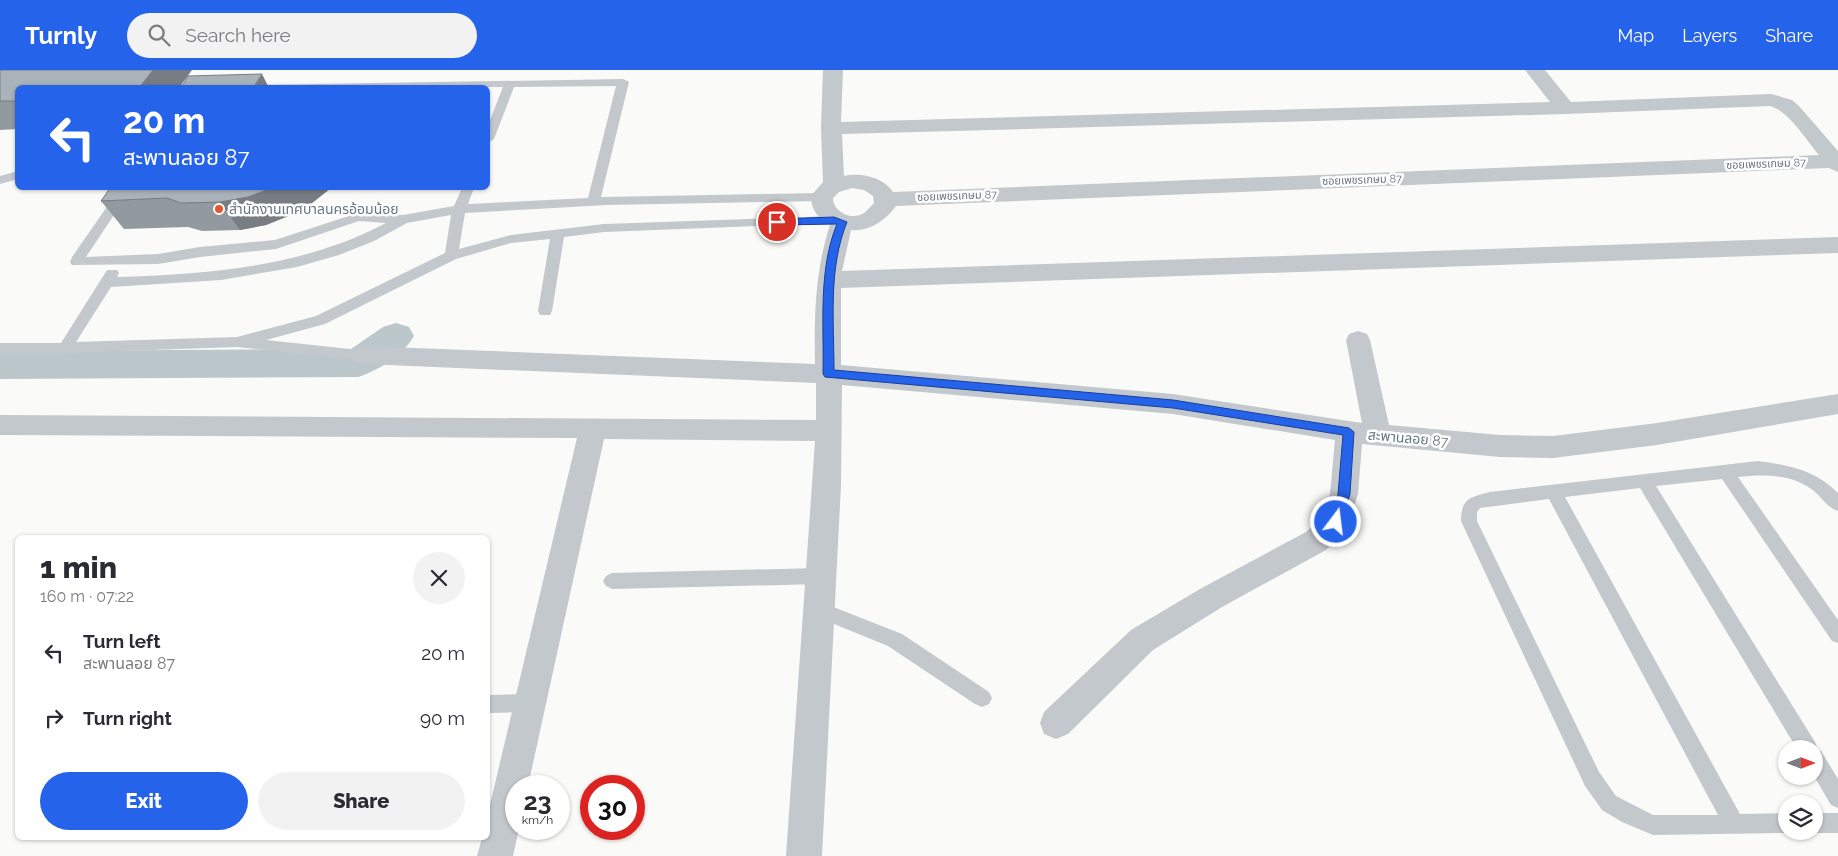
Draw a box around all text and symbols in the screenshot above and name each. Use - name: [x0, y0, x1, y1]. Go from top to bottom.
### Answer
- search box: [127, 13, 477, 58]
- text: Turnly: [25, 21, 97, 50]
- icon: search: [145, 21, 173, 49]
- text: Search here: [185, 24, 291, 46]
- text: Map: [1618, 25, 1654, 46]
- text: Layers: [1682, 25, 1737, 46]
- text: Share: [1765, 25, 1813, 46]
- text: 20 m: [123, 100, 205, 141]
- icon: left: [40, 105, 105, 170]
- text: สะพานลอย 87: [123, 144, 249, 170]
- street label: ซอยเพชรเกษม 87: [1726, 156, 1806, 172]
- street label: ซอยเพชรเกษม 87: [1322, 172, 1402, 188]
- street label: ซอยเพชรเกษม 87: [917, 188, 997, 204]
- place label: สำนักงานเทศบาลนครอ้อมน้อย: [229, 201, 399, 217]
- pin: [756, 201, 798, 243]
- marker: สำนักงานเทศบาลนครอ้อมน้อย: [213, 203, 225, 215]
- icon: arrive: [763, 208, 791, 236]
- street label: สะพานลอย 87: [1367, 427, 1449, 450]
- position arrow: [1309, 495, 1361, 547]
- text: 1 min: [40, 550, 117, 585]
- button: close: [413, 552, 465, 604]
- text: 160 m · 07:22: [40, 587, 134, 606]
- text: Turn left: [83, 630, 160, 652]
- icon: left: [40, 639, 68, 667]
- text: 20 m: [421, 642, 465, 664]
- text: สะพานลอย 87: [83, 654, 175, 673]
- icon: right: [40, 704, 68, 732]
- text: Turn right: [83, 707, 172, 729]
- text: 90 m: [420, 707, 465, 729]
- north arrow: [1778, 740, 1822, 785]
- map controls: [1778, 740, 1823, 840]
- button: Exit: [40, 772, 248, 830]
- button: Share: [258, 772, 465, 830]
- speed limit sign: 30: [580, 775, 645, 840]
- text: 23: [523, 786, 552, 816]
- button: layers: [1778, 795, 1823, 840]
- text: km/h: [522, 813, 553, 827]

